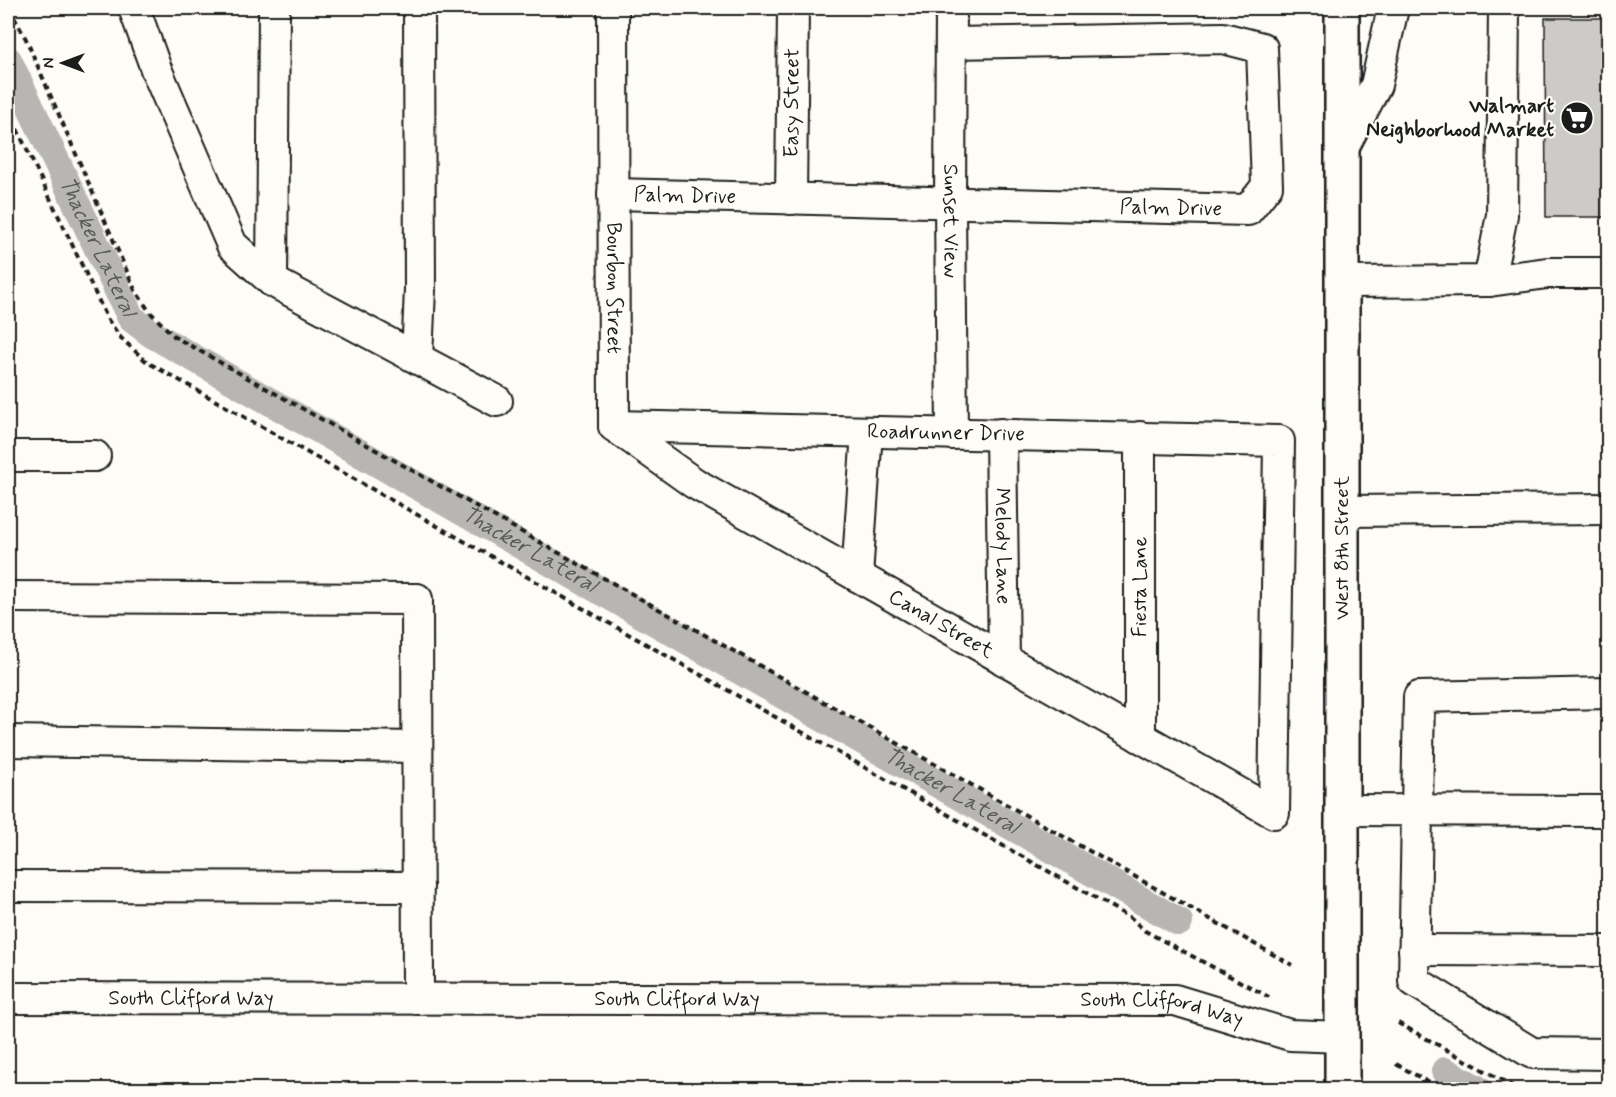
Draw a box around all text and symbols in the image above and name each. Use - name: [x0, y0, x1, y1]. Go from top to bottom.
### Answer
- north arrow: [33, 33, 93, 93]
- street label: Easy Street: [777, 48, 807, 158]
- text: N: [39, 58, 60, 68]
- place label: Walmart Neighborhood Market: [1366, 92, 1554, 144]
- supermarket icon: Walmart Neighborhood Market: [1559, 100, 1595, 136]
- street label: Sunset View: [936, 164, 965, 278]
- water label: Thacker Lateral: [52, 173, 143, 323]
- street label: Palm Drive: [633, 181, 737, 211]
- street label: Palm Drive: [1119, 193, 1222, 223]
- street label: Bourbon Street: [600, 222, 628, 354]
- street label: Roadrunner Drive: [867, 418, 1025, 448]
- street label: West 8th Street: [1328, 475, 1356, 620]
- street label: Melody Lane: [988, 487, 1017, 604]
- water label: Thacker Lateral: [457, 500, 604, 601]
- street label: Fiesta Lane: [1126, 537, 1154, 637]
- street label: Canal Street: [883, 583, 999, 666]
- water label: Thacker Lateral: [879, 742, 1026, 842]
- street label: South Clifford Way: [108, 984, 274, 1014]
- street label: South Clifford Way: [594, 985, 760, 1015]
- street label: South Clifford Way: [1080, 985, 1247, 1034]

